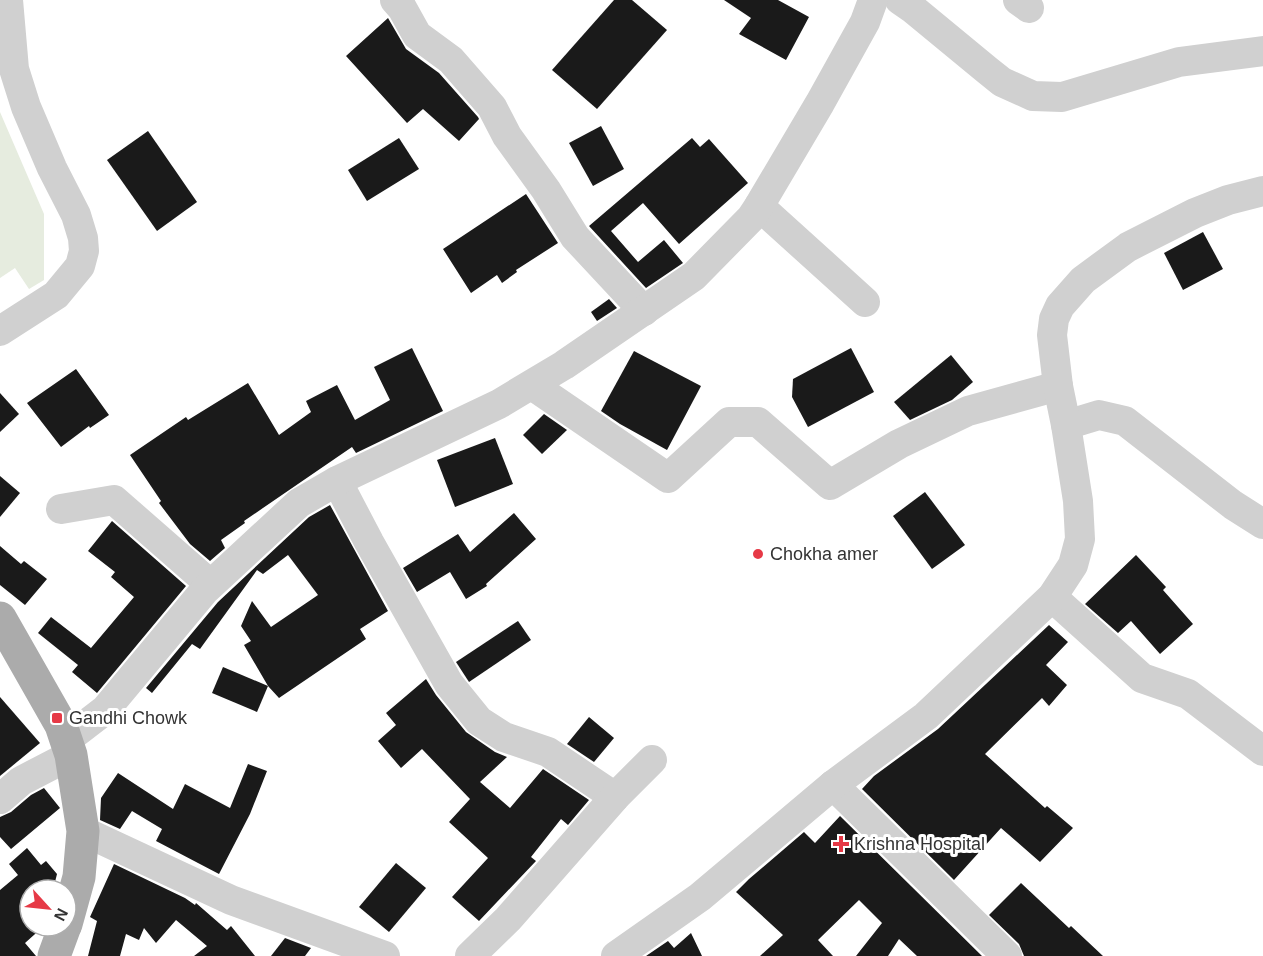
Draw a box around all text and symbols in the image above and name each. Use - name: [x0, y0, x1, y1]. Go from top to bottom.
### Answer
- place label: Chokha amer: [770, 544, 878, 564]
- marker: Chokha amer: [751, 547, 765, 561]
- place label: Gandhi Chowk: [69, 708, 188, 728]
- marker: Gandhi Chowk: [50, 711, 64, 725]
- place label: Krishna Hospital: [854, 834, 985, 854]
- marker: Krishna Hospital: [832, 835, 850, 853]
- north arrow: [18, 878, 78, 938]
- text: N: [51, 906, 71, 924]

